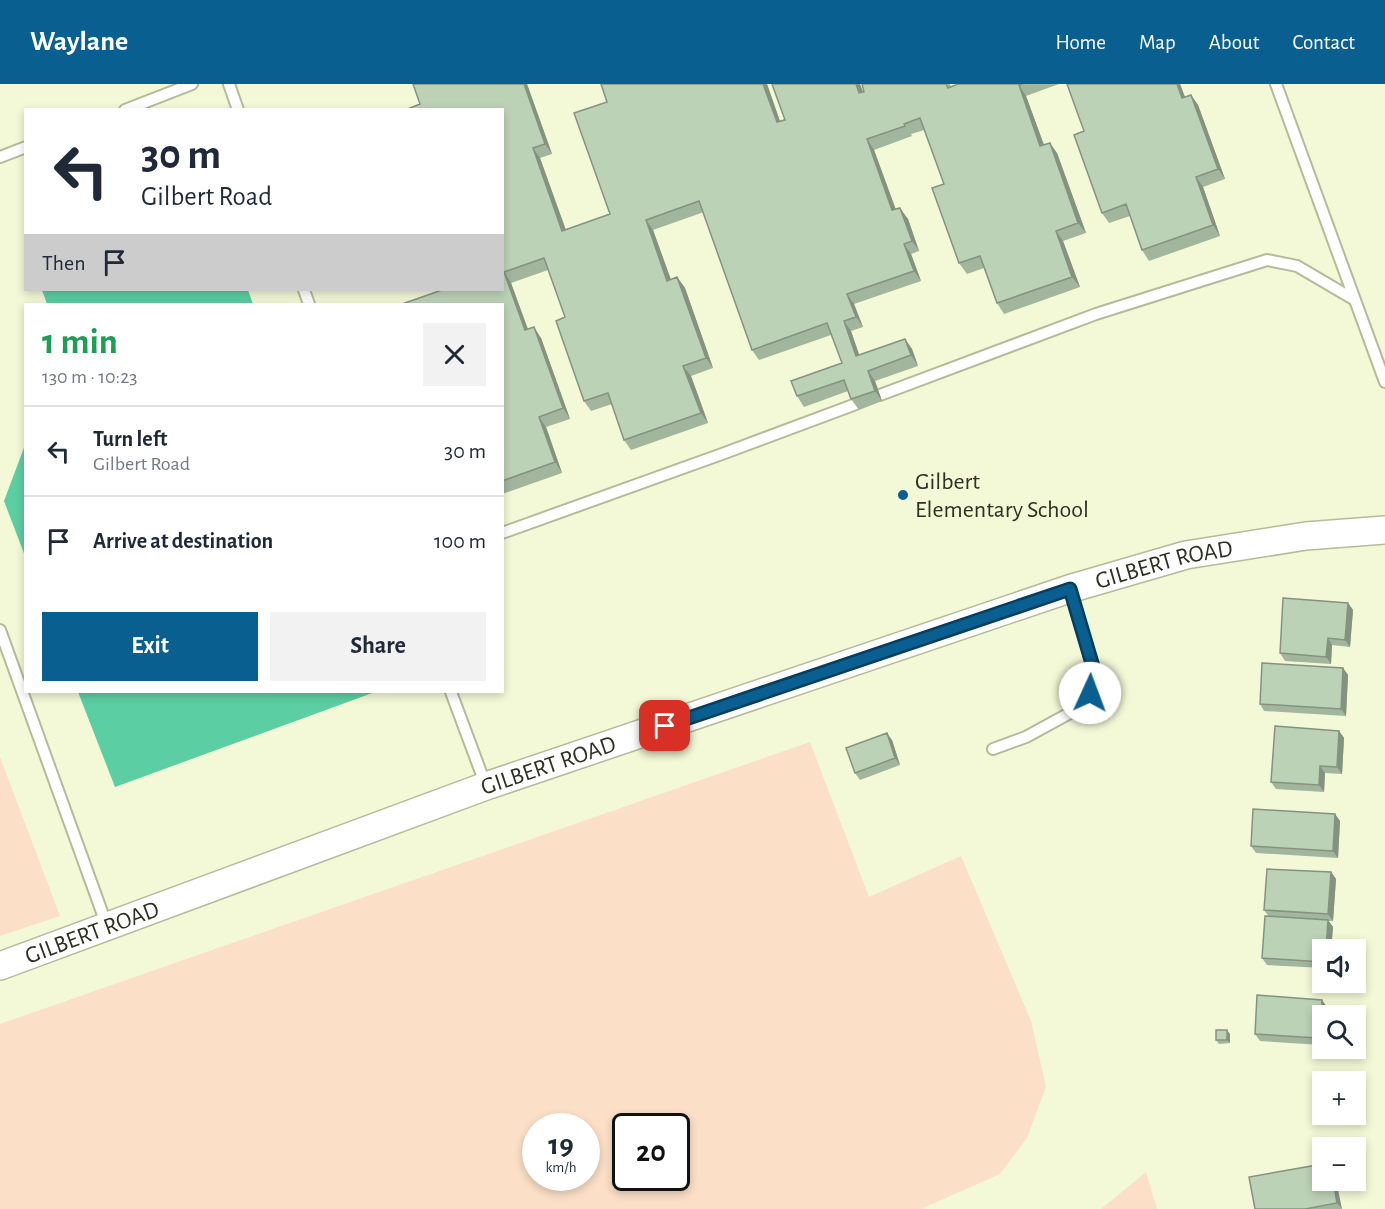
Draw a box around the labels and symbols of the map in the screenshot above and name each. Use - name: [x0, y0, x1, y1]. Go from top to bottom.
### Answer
- place label: Gilbert Elementary School: [915, 470, 1089, 522]
- marker: Gilbert Elementary School: [896, 488, 910, 502]
- street label: GILBERT ROAD: [1093, 537, 1234, 594]
- position arrow: [1058, 661, 1122, 725]
- pin: [639, 700, 690, 751]
- street label: GILBERT ROAD: [478, 732, 619, 800]
- street label: GILBERT ROAD: [22, 897, 162, 969]
- speed limit sign: 20: [612, 1113, 690, 1191]

